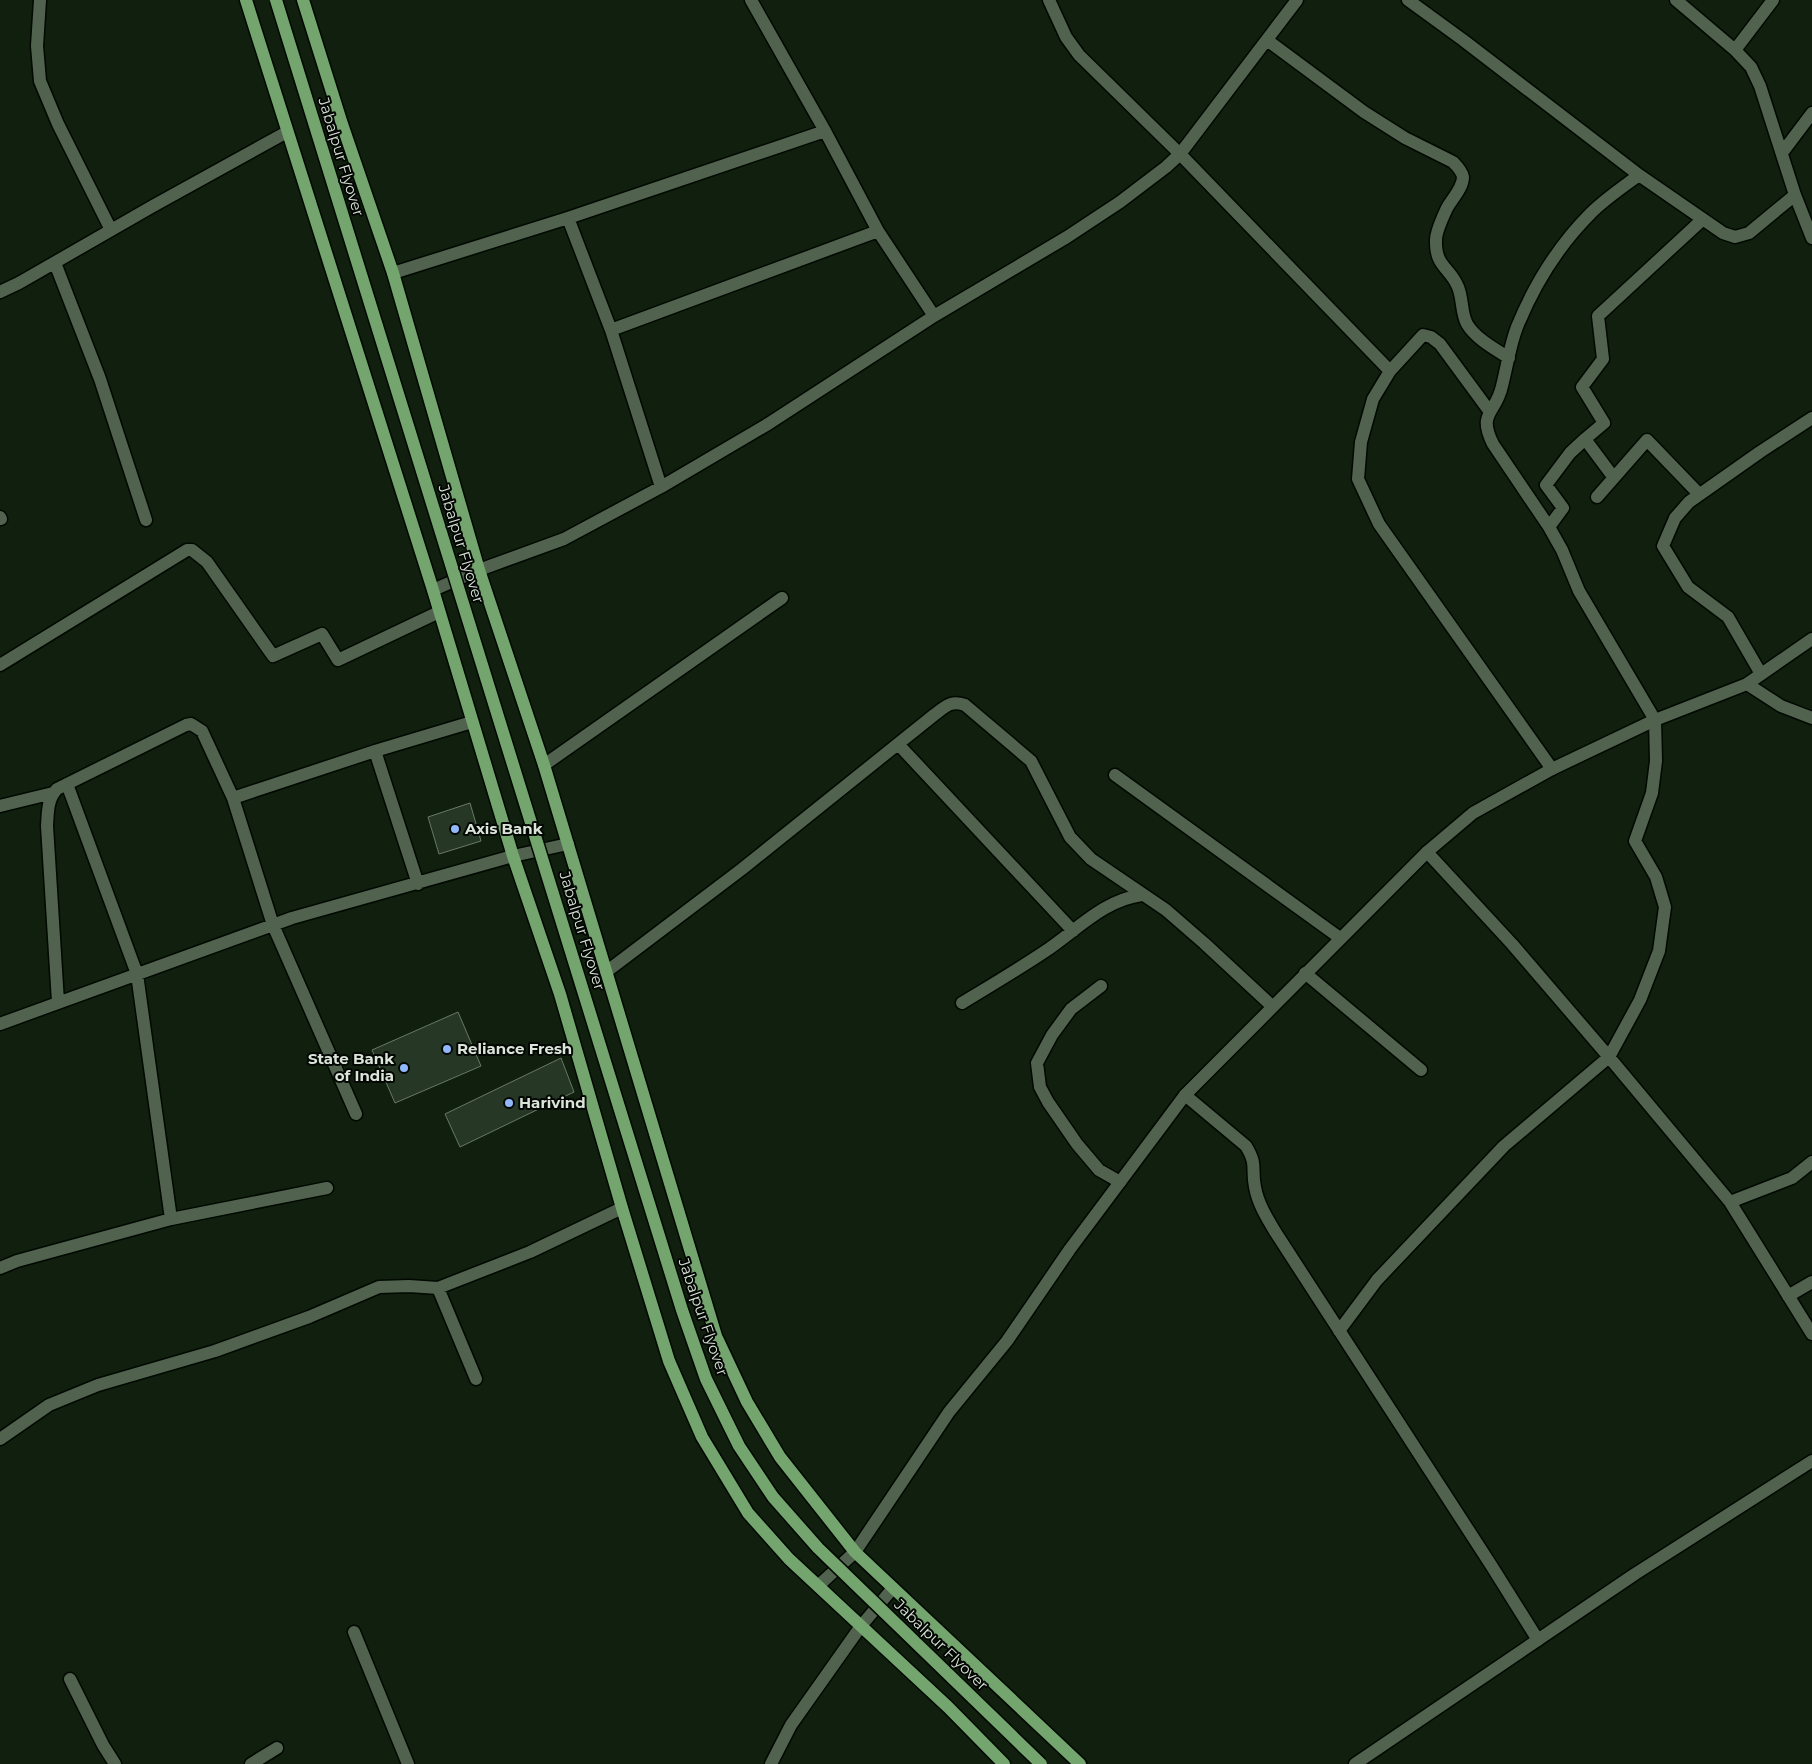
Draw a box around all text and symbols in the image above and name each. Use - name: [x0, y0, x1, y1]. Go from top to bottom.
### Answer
- street label: Jabalpur Flyover: [314, 94, 369, 218]
- street label: Jabalpur Flyover: [434, 481, 489, 605]
- place label: Axis Bank: [464, 819, 543, 838]
- marker: Axis Bank: [449, 823, 461, 835]
- street label: Jabalpur Flyover: [555, 868, 610, 992]
- place label: Reliance Fresh: [457, 1039, 572, 1058]
- marker: Reliance Fresh: [441, 1043, 453, 1055]
- place label: State Bank of India: [308, 1049, 394, 1085]
- marker: State Bank of India: [398, 1062, 410, 1074]
- place label: Harivind: [519, 1093, 586, 1112]
- marker: Harivind: [503, 1097, 515, 1109]
- street label: Jabalpur Flyover: [674, 1255, 732, 1378]
- street label: Jabalpur Flyover: [890, 1594, 992, 1694]

